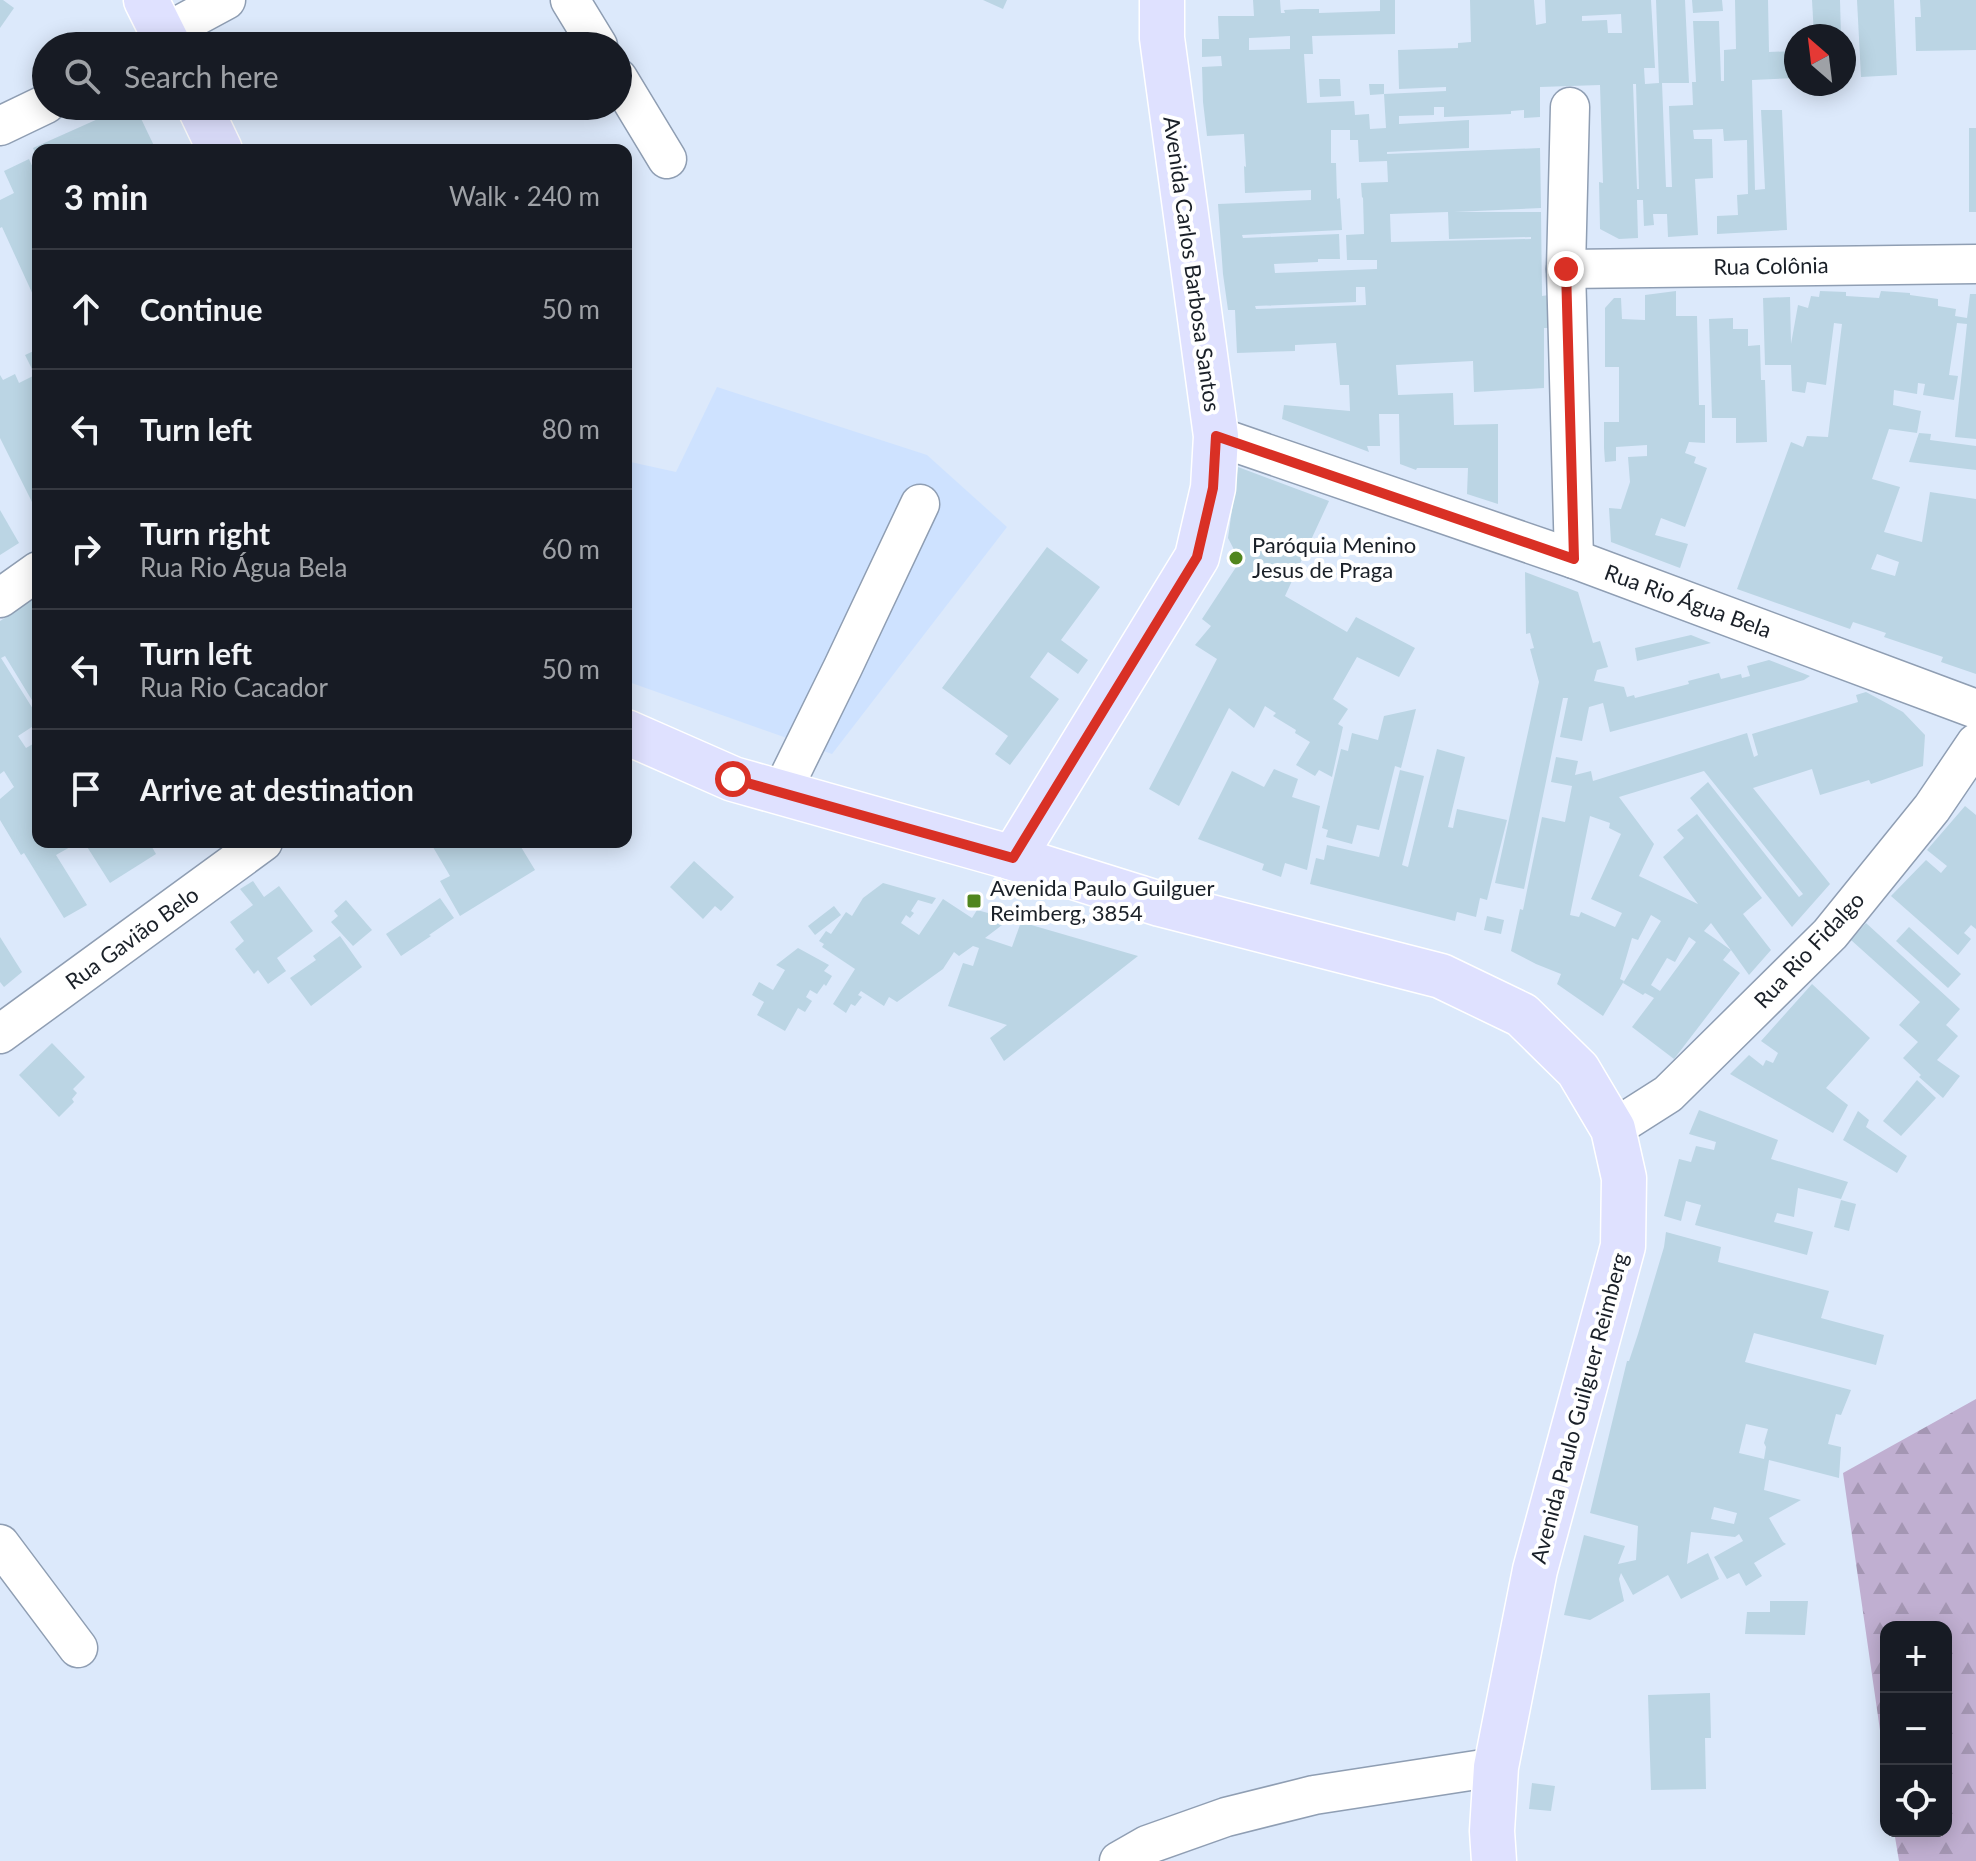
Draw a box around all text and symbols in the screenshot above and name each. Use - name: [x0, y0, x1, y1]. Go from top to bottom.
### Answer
- north arrow: [1784, 24, 1856, 96]
- search box: [32, 32, 632, 120]
- icon: search: [60, 54, 104, 98]
- text: Search here: [124, 58, 279, 94]
- street label: Avenida Carlos Barbosa Santos: [1158, 114, 1227, 413]
- text: 3 min: [64, 176, 148, 217]
- text: Walk · 240 m: [449, 180, 600, 212]
- route end: [1548, 251, 1584, 287]
- street label: Rua Colônia: [1713, 251, 1829, 280]
- icon: ahead: [64, 287, 108, 331]
- text: Continue: [140, 291, 263, 327]
- text: 50 m: [542, 293, 600, 325]
- icon: left: [64, 407, 108, 451]
- text: Turn left: [140, 411, 252, 447]
- text: 80 m: [542, 413, 600, 445]
- text: Turn right: [140, 515, 270, 551]
- icon: right: [64, 527, 108, 571]
- place label: Paróquia Menino Jesus de Praga: [1252, 531, 1416, 583]
- text: 60 m: [542, 533, 600, 565]
- marker: Paróquia Menino Jesus de Praga: [1227, 549, 1245, 567]
- text: Rua Rio Água Bela: [140, 551, 347, 583]
- street label: Rua Rio Água Bela: [1601, 558, 1775, 643]
- text: Turn left: [140, 635, 252, 671]
- icon: left: [64, 647, 108, 691]
- text: 50 m: [542, 653, 600, 685]
- text: Rua Rio Cacador: [140, 671, 328, 703]
- route start: [715, 761, 751, 797]
- icon: arrive: [64, 767, 108, 811]
- text: Arrive at destination: [140, 771, 414, 807]
- place label: Avenida Paulo Guilguer Reimberg, 3854: [990, 874, 1214, 926]
- street label: Rua Gavião Belo: [60, 880, 204, 995]
- street label: Rua Rio Fidalgo: [1748, 886, 1869, 1013]
- marker: Avenida Paulo Guilguer Reimberg, 3854: [965, 892, 983, 910]
- street label: Avenida Paulo Guilguer Reimberg: [1524, 1249, 1633, 1566]
- map controls: [1880, 1621, 1952, 1837]
- button: +: [1880, 1621, 1952, 1693]
- button: −: [1880, 1693, 1952, 1765]
- button: locate: [1880, 1765, 1952, 1837]

